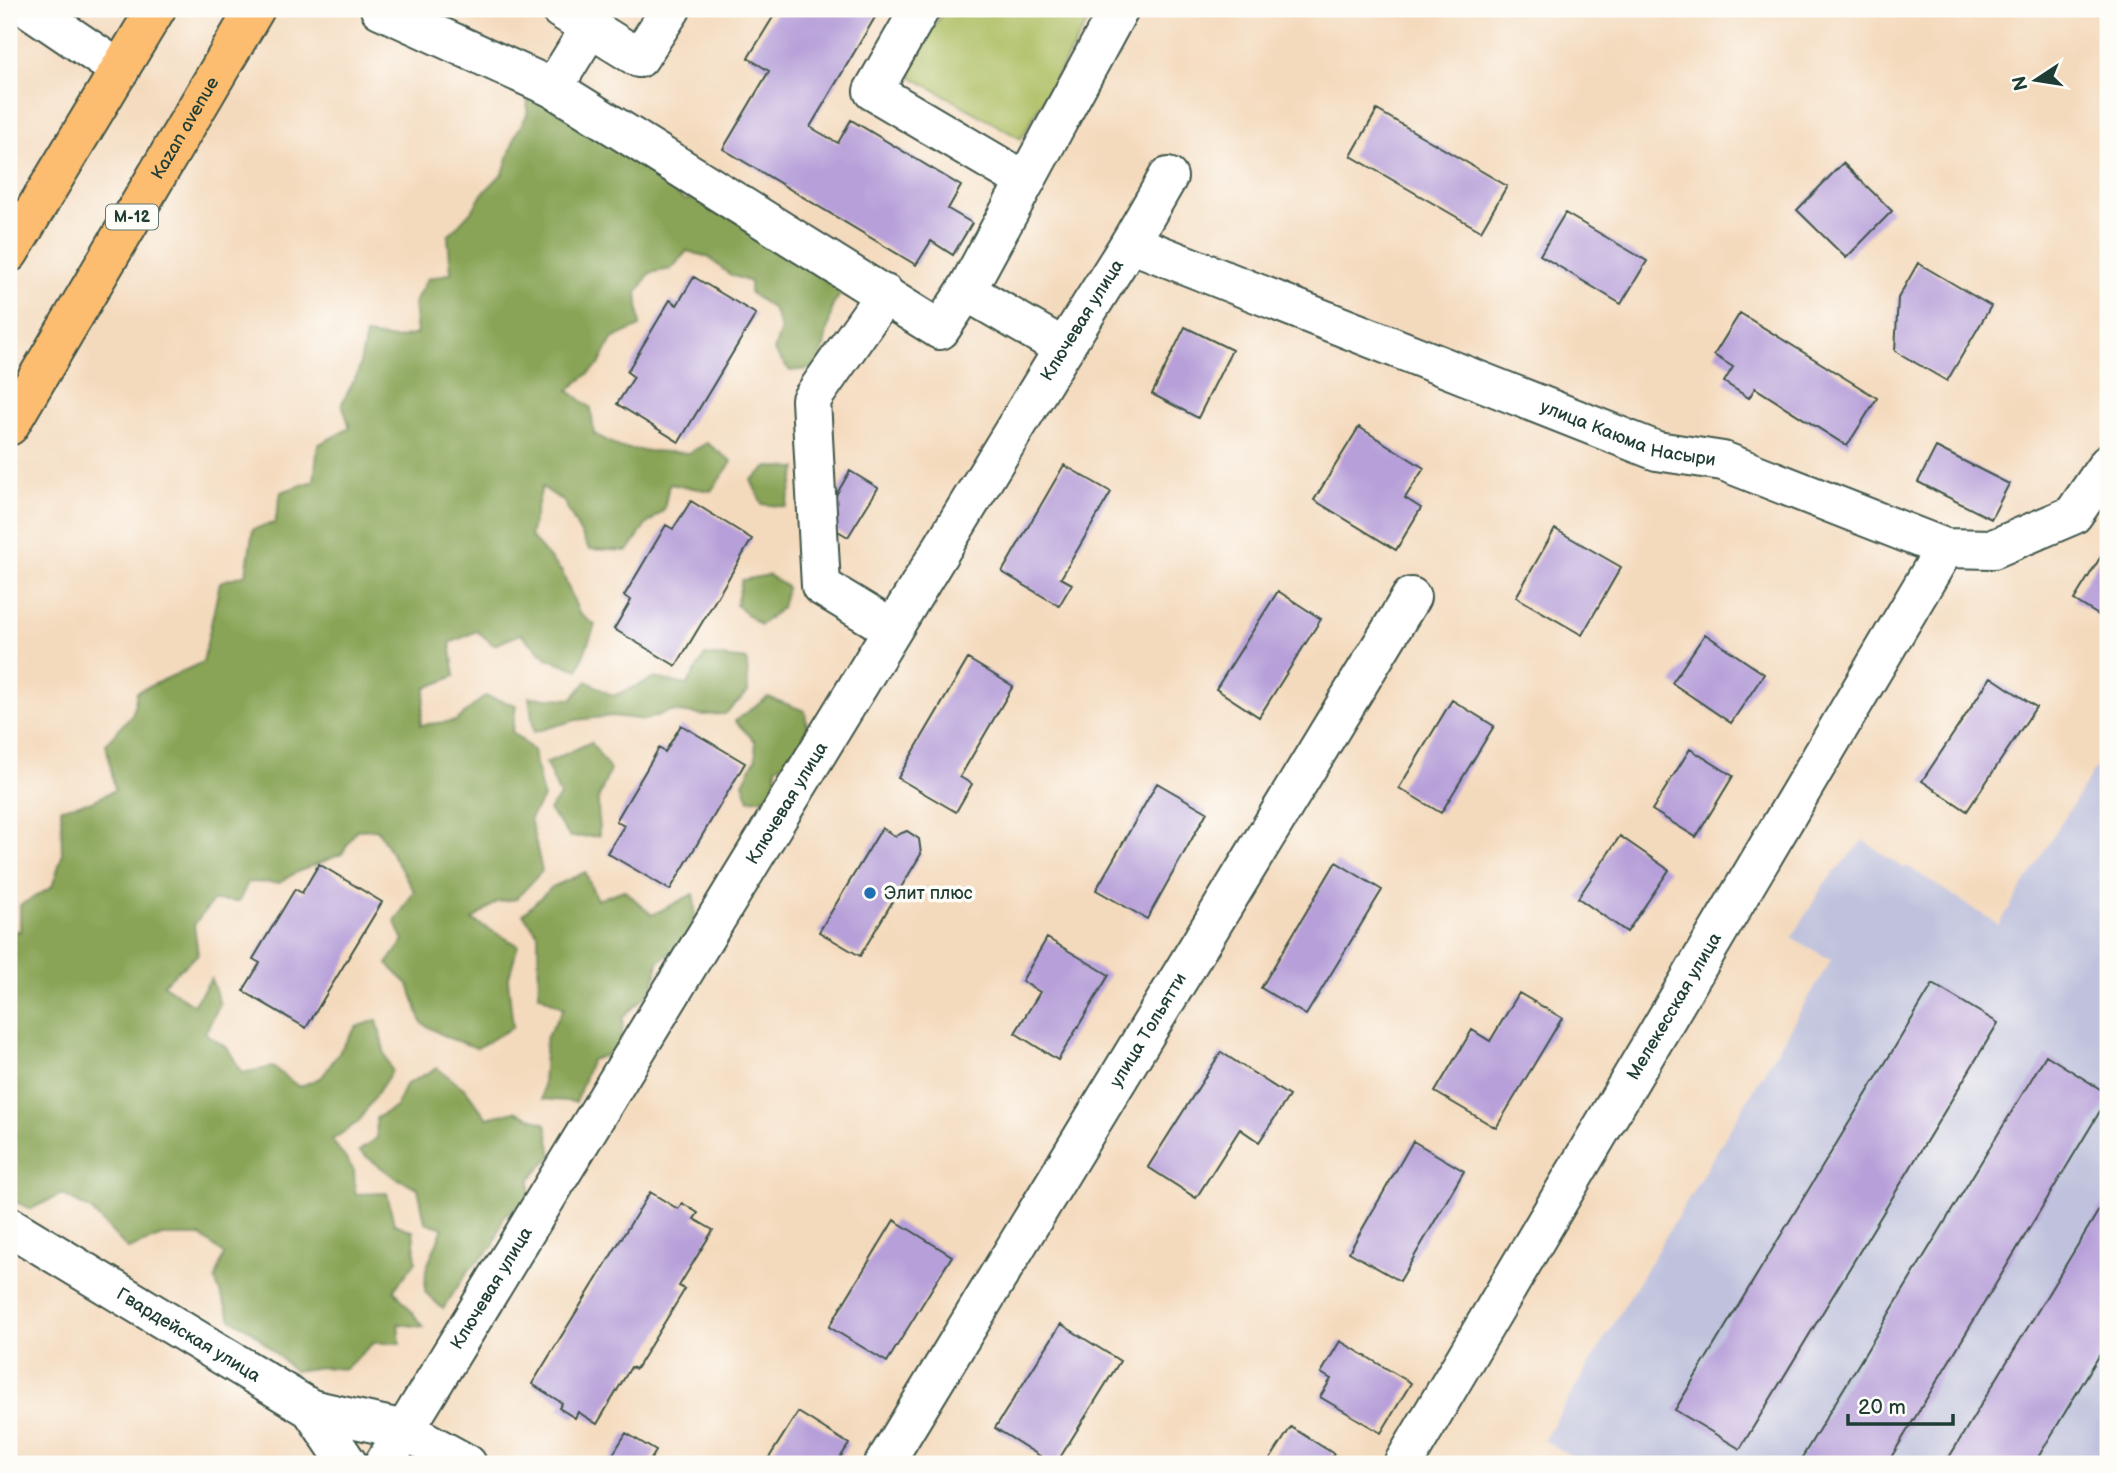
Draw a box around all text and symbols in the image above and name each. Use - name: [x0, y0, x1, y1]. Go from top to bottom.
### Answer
- north arrow: [2002, 46, 2072, 116]
- street label: Kazan avenue: [146, 73, 223, 183]
- text: N: [2008, 74, 2034, 93]
- road number: М-12: [106, 204, 158, 230]
- street label: Ключевая улица: [1036, 255, 1128, 385]
- street label: улица Каюма Насыри: [1537, 396, 1717, 470]
- street label: Ключевая улица: [742, 738, 832, 868]
- place label: Элит плюс: [884, 883, 973, 904]
- marker: Элит плюс: [862, 885, 878, 901]
- street label: Мелекесская улица: [1622, 929, 1726, 1083]
- street label: улица Тольятти: [1105, 969, 1191, 1091]
- street label: Ключевая улица: [446, 1223, 537, 1353]
- street label: Гвардейская улица: [113, 1283, 265, 1387]
- scale bar: [1848, 1382, 1952, 1426]
- text: 20 m: [1858, 1395, 1906, 1420]

